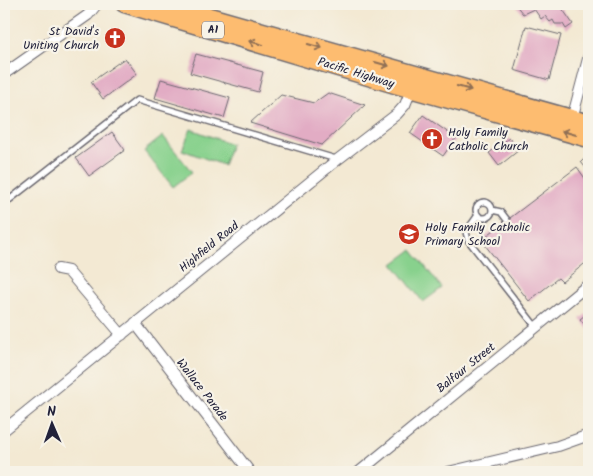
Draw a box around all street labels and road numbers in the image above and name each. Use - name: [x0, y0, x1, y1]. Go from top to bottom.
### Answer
- road number: A1: [202, 22, 224, 38]
- street label: Pacific Highway: [315, 52, 397, 94]
- street label: Highfield Road: [175, 216, 244, 277]
- street label: Balfour Street: [432, 338, 500, 398]
- street label: Wallace Parade: [171, 355, 233, 426]

